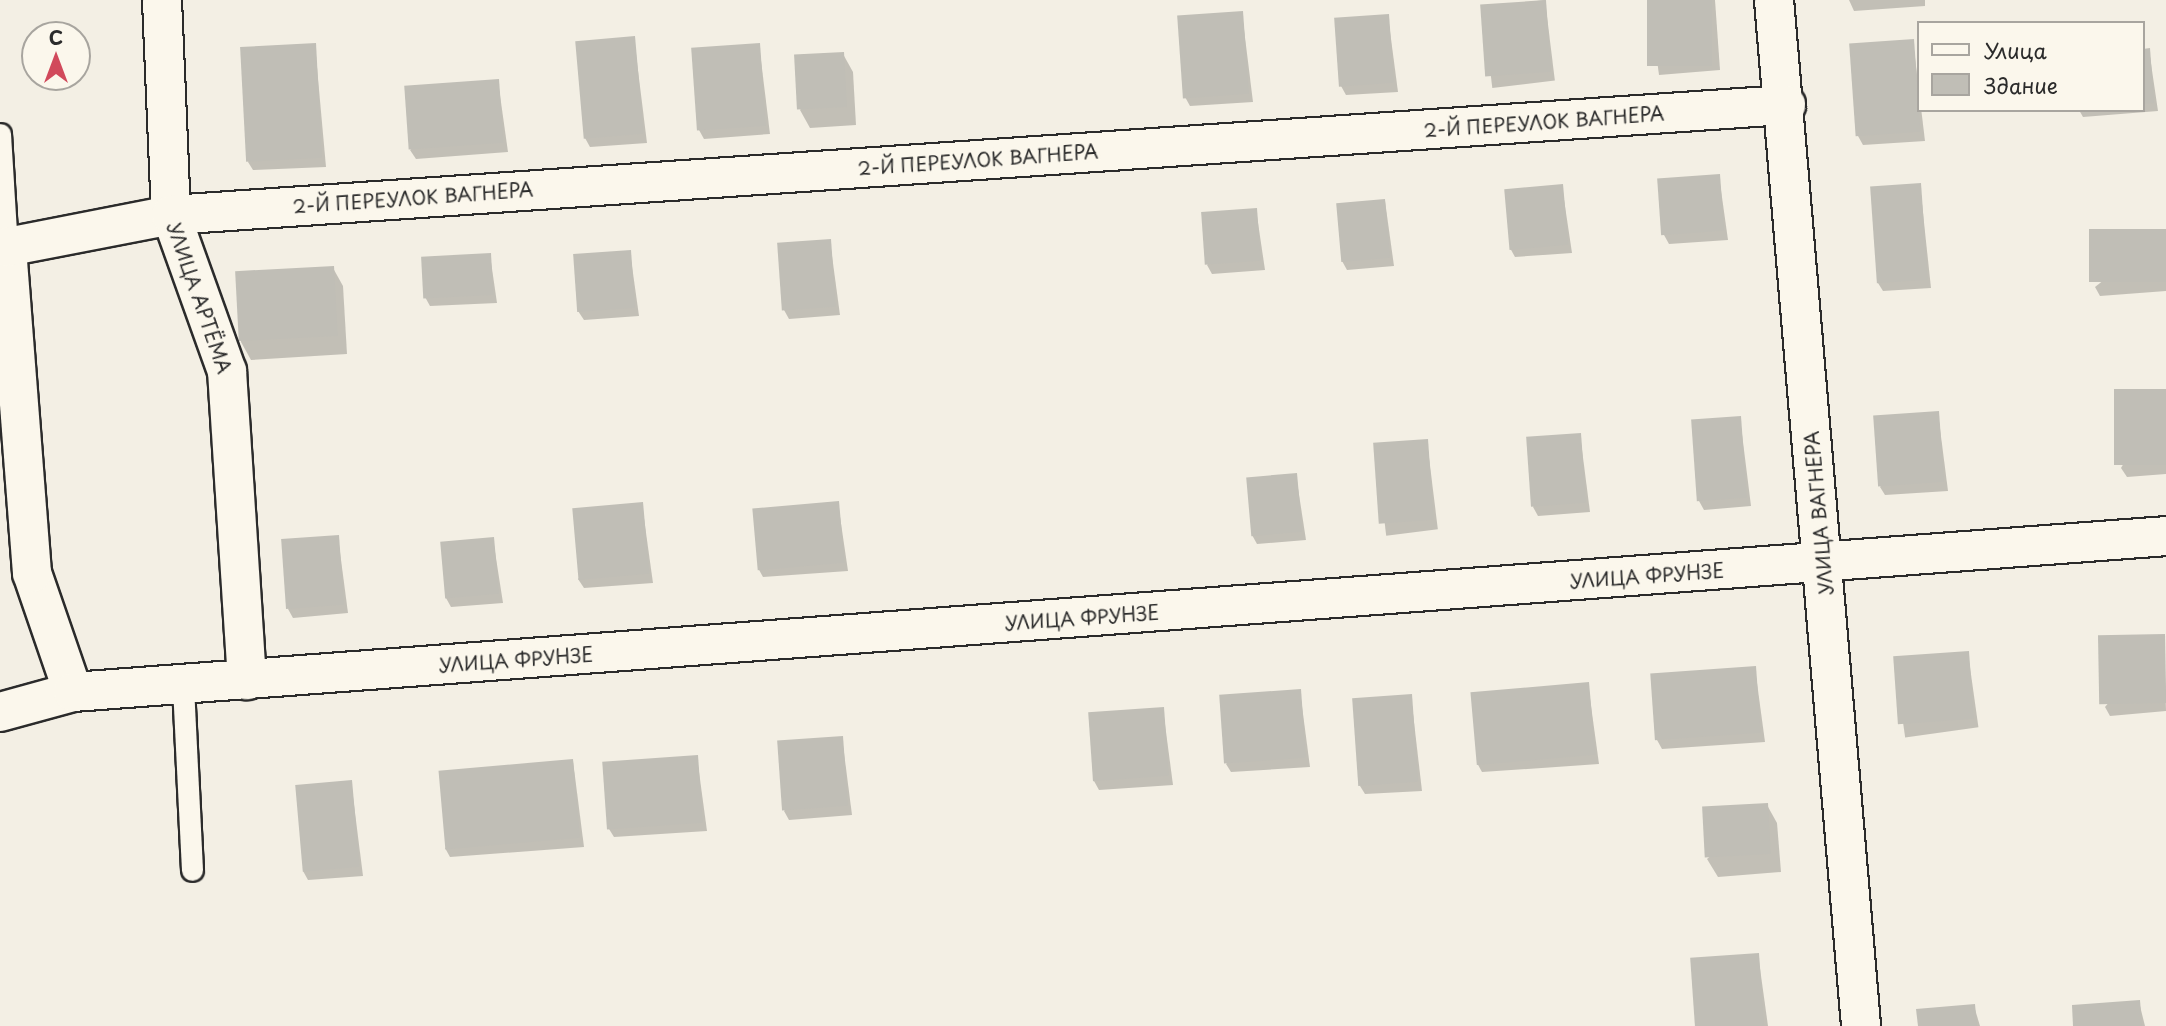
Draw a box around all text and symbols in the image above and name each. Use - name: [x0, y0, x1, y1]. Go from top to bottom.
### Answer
- north arrow: [21, 21, 91, 91]
- legend: [1918, 21, 2145, 112]
- text: С: [49, 23, 63, 51]
- text: Улица: [1984, 34, 2047, 66]
- text: Здание: [1984, 69, 2058, 101]
- street label: 2-Й ПЕРЕУЛОК ВАГНЕРА: [1422, 102, 1666, 142]
- street label: 2-Й ПЕРЕУЛОК ВАГНЕРА: [856, 140, 1100, 180]
- street label: 2-Й ПЕРЕУЛОК ВАГНЕРА: [291, 178, 535, 218]
- street label: УЛИЦА АРТЁМА: [162, 219, 236, 377]
- street label: УЛИЦА ВАГНЕРА: [1800, 429, 1838, 597]
- street label: УЛИЦА ФРУНЗЕ: [1569, 559, 1725, 593]
- street label: УЛИЦА ФРУНЗЕ: [1004, 601, 1160, 635]
- street label: УЛИЦА ФРУНЗЕ: [438, 643, 594, 677]

